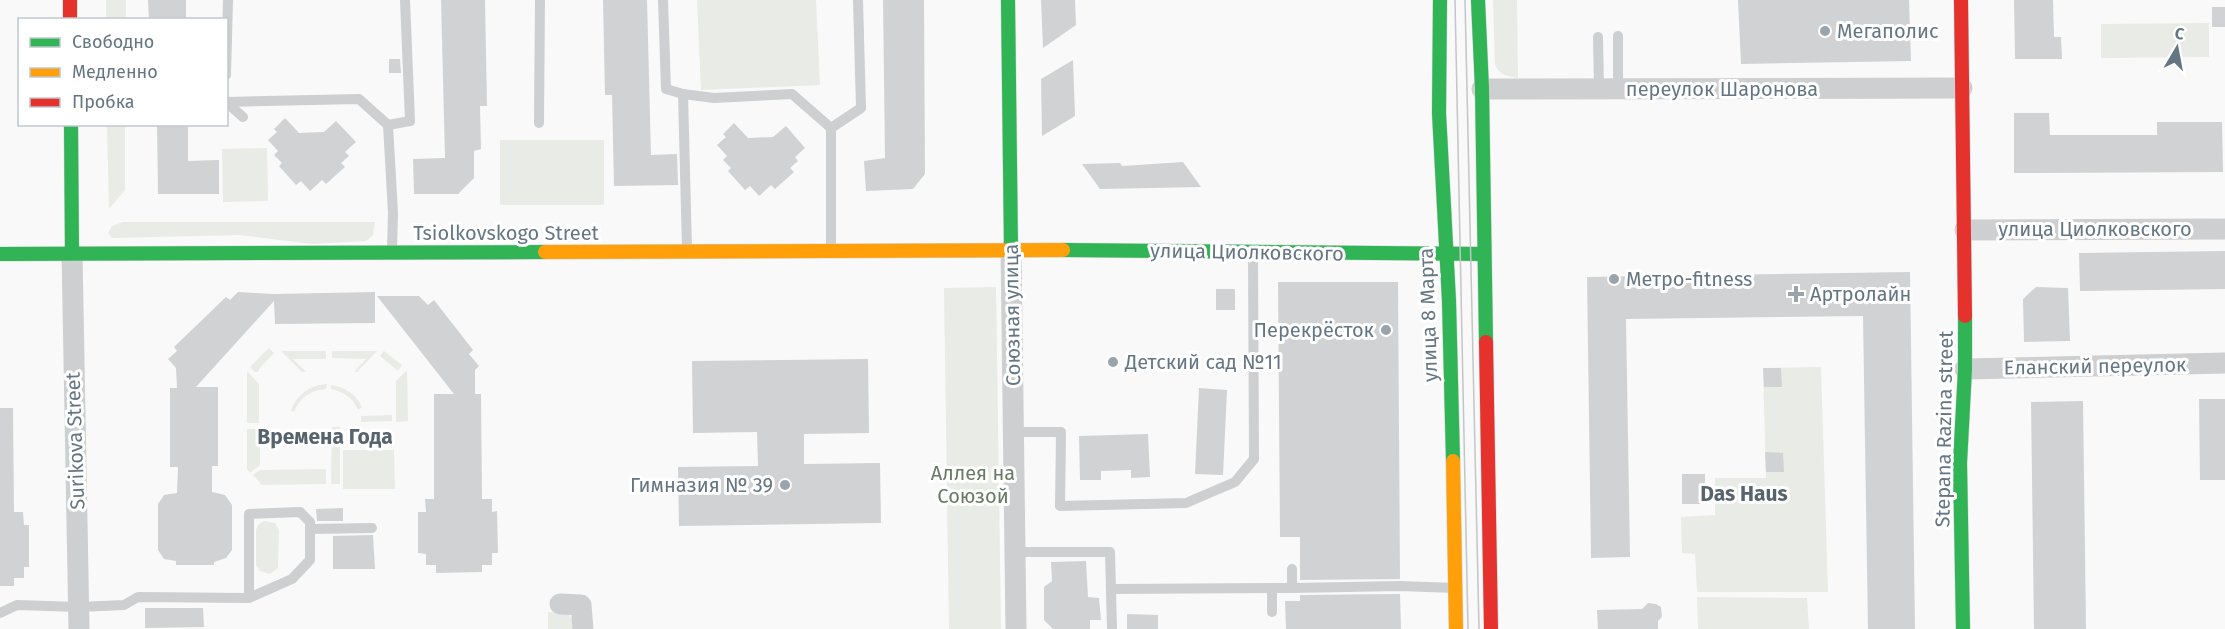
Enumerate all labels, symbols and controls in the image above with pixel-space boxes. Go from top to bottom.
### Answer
legend [18,18,228,126]
north arrow [2147,18,2207,78]
place label: Мегаполис [1837,19,1938,43]
marker: Мегаполис [1818,24,1832,38]
text: С [2173,24,2186,44]
text: Свободно [72,31,154,53]
text: Медленно [72,61,158,83]
street label: переулок Шаронова [1626,77,1818,101]
text: Пробка [72,91,135,113]
street label: улица Циолковского [1998,217,2192,241]
street label: Tsiolkovskogo Street [413,221,600,245]
street label: улица Циолковского [1150,238,1344,266]
street label: Союзная улица [999,244,1025,386]
street label: улица 8 Марта [1414,247,1442,383]
place label: Метро-fitness [1626,267,1752,291]
marker: Метро-fitness [1607,272,1621,286]
place label: Артролайн [1810,282,1911,306]
marker: Артролайн [1787,285,1805,303]
place label: Перекрёсток [1254,318,1375,342]
marker: Перекрёсток [1379,323,1393,337]
street label: Stepana Razina street [1930,330,1958,528]
place label: Детский сад №11 [1124,350,1282,374]
street label: Еланский переулок [2003,352,2187,380]
marker: Детский сад №11 [1106,355,1120,369]
street label: Surikova Street [61,371,89,510]
district label: Времена Года [257,424,393,450]
park label: Аллея на Союзой [931,461,1015,508]
place label: Гимназия № 39 [630,473,773,497]
marker: Гимназия № 39 [778,478,792,492]
district label: Das Haus [1700,481,1788,507]

